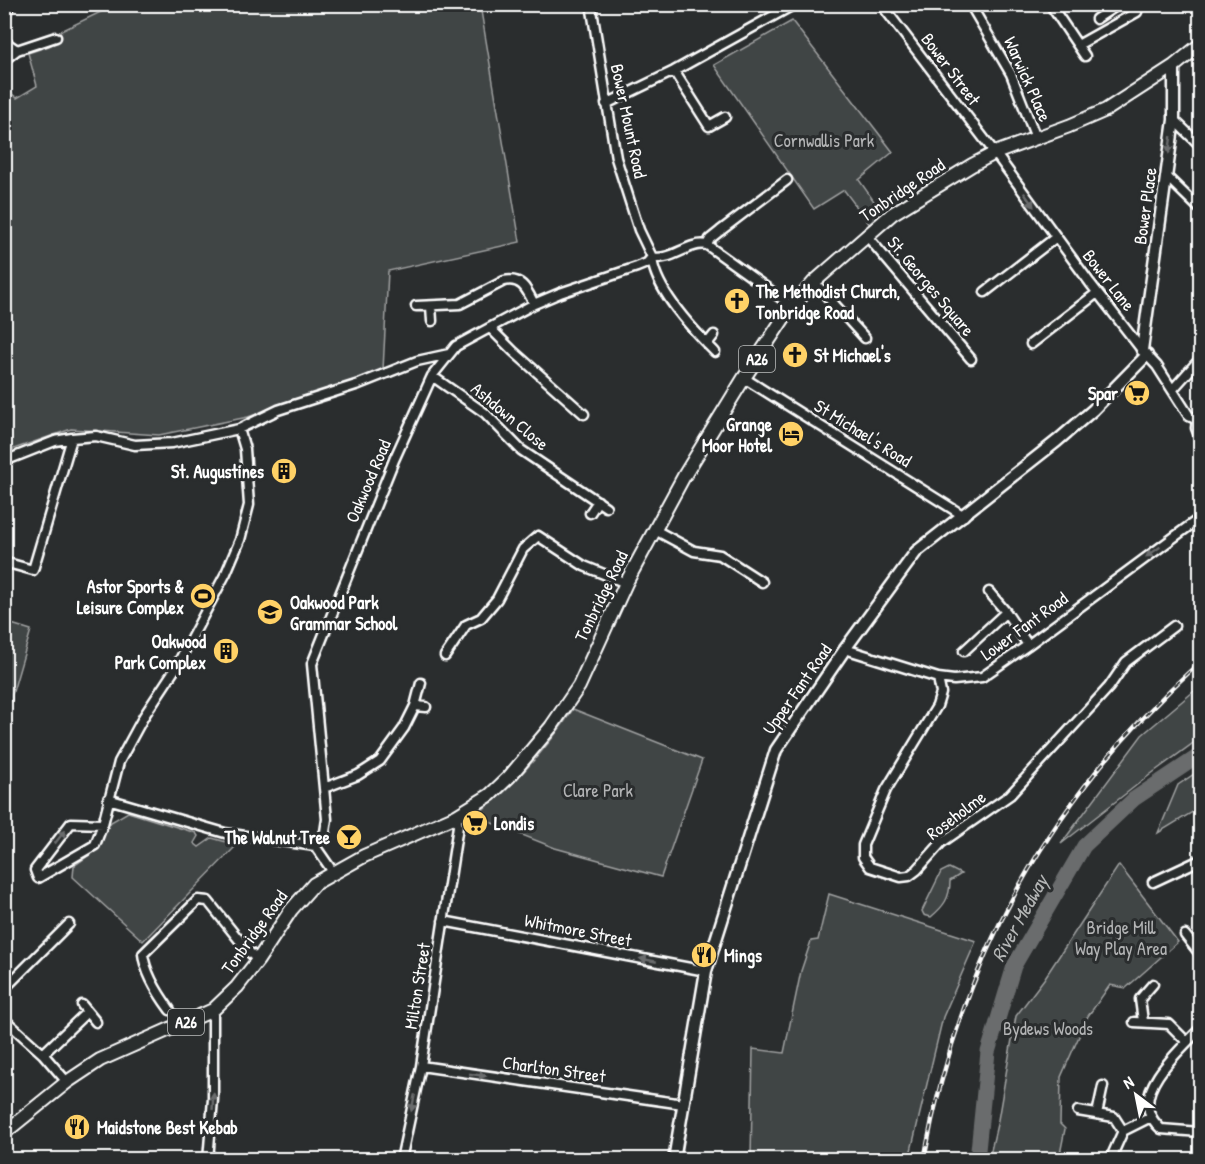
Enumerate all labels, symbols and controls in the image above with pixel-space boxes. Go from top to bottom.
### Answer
street label: Bower Street [915,28,987,111]
street label: Warwick Place [998,32,1058,126]
street label: Bower Mount Road [605,62,653,180]
park label: Cornwallis Park [774,128,875,153]
one-way arrow [1166,136,1175,155]
street label: Tonbridge Road [854,152,950,228]
street label: Bower Place [1127,166,1163,246]
one-way arrow [1023,192,1035,208]
street label: St. Georges Square [882,231,980,341]
street label: Bower Lane [1077,244,1141,316]
place label: The Methodist Church, Tonbridge Road [755,279,901,326]
church icon: The Methodist Church, Tonbridge Road [722,286,752,316]
church icon: St Michael's [780,340,810,370]
place label: St Michael's [814,343,891,368]
road number: A26 [739,346,775,372]
street label: Ashdown Close [466,376,554,456]
supermarket icon: Spar [1122,378,1152,408]
place label: Spar [1088,381,1118,407]
street label: St Michael's Road [810,393,916,473]
place label: Grange Moor Hotel [702,412,773,458]
hotel icon: Grange Moor Hotel [776,419,806,449]
street label: Oakwood Road [339,436,397,526]
building icon: St. Augustines [269,456,299,486]
place label: St. Augustines [171,459,264,485]
street label: Tonbridge Road [568,546,634,646]
one-way arrow [1145,546,1160,558]
place label: Astor Sports & Leisure Complex [77,574,184,621]
sports icon: Astor Sports & Leisure Complex [188,581,218,611]
street label: Lower Fant Road [975,586,1073,666]
place label: Oakwood Park Grammar School [290,590,399,636]
school or university icon: Oakwood Park Grammar School [255,597,285,627]
place label: Oakwood Park Complex [115,629,206,676]
building icon: Oakwood Park Complex [211,636,241,666]
street label: Upper Fant Road [757,639,837,739]
park label: Clare Park [563,778,634,803]
street label: Roseholme [921,784,991,846]
supermarket icon: Londis [460,808,490,838]
place label: Londis [494,811,534,836]
bar icon: The Walnut Tree [334,822,364,852]
place label: The Walnut Tree [223,825,331,850]
one-way arrow [54,830,66,845]
water label: River Medway [984,868,1056,967]
street label: Tonbridge Road [215,885,293,979]
street label: Whitmore Street [522,907,634,953]
park label: Bridge Mill Way Play Area [1075,915,1167,961]
street label: Milton Street [398,940,436,1031]
restaurant icon: Mings [689,940,719,970]
place label: Mings [724,943,762,969]
one-way arrow [639,955,658,964]
road number: A26 [168,1009,204,1035]
park label: Bydews Woods [1003,1016,1093,1041]
street label: Charlton Street [501,1049,608,1089]
north arrow [1106,1065,1166,1125]
one-way arrow [469,1070,488,1079]
text: N [1119,1070,1138,1094]
one-way arrow [208,1092,217,1111]
one-way arrow [408,1094,417,1113]
restaurant icon: Maidstone Best Kebab [62,1112,92,1142]
place label: Maidstone Best Kebab [97,1115,238,1140]

